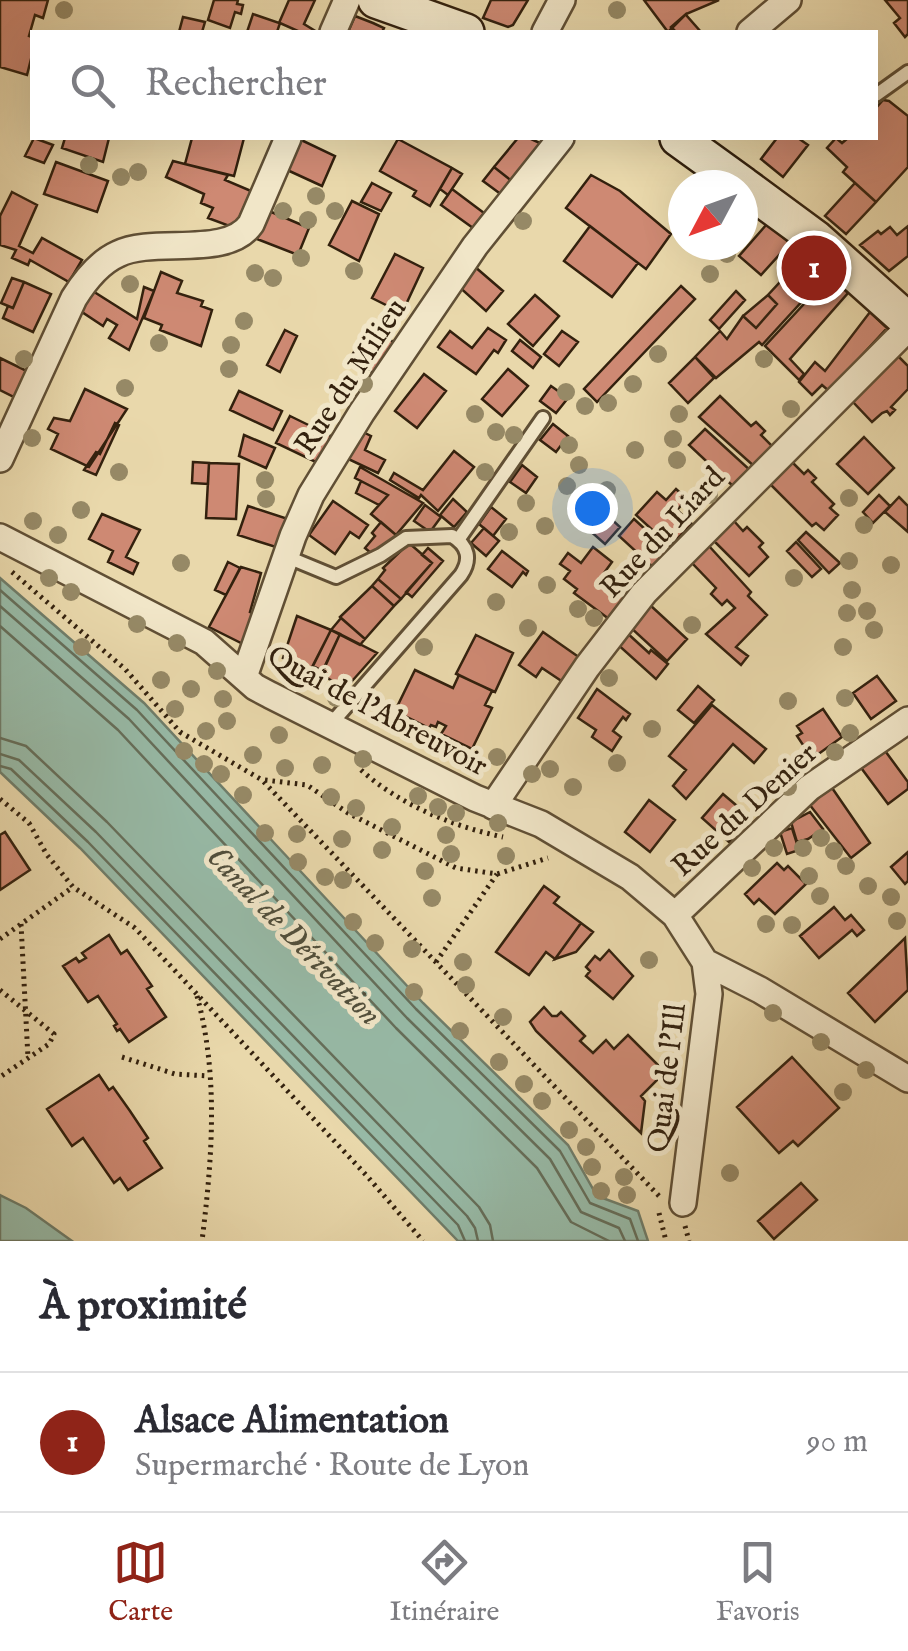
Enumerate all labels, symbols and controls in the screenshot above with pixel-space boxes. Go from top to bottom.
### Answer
search box [30,30,878,140]
icon: search [65,58,120,113]
text: Rechercher [145,61,327,109]
north arrow [668,170,758,260]
pin: 1 [782,230,846,306]
street label: Rue du Milieu [287,292,416,462]
street label: Rue du Liard [593,459,735,607]
your location [567,483,618,534]
street label: Quai de l'Abreuvoir [260,638,494,786]
street label: Rue du Denier [665,735,826,886]
water label: Canal de Dérivation [197,838,389,1035]
street label: Quai de l'Ill [640,1001,696,1155]
text: À proximité [40,1280,247,1333]
text: Alsace Alimentation [135,1398,449,1446]
text: 1 [67,1422,78,1463]
text: 90 m [807,1422,868,1463]
text: Supermarché · Route de Lyon [135,1446,529,1487]
tab: Carte [108,1535,173,1630]
tab: Itinéraire [390,1535,499,1630]
tab: Favoris [716,1535,800,1630]

